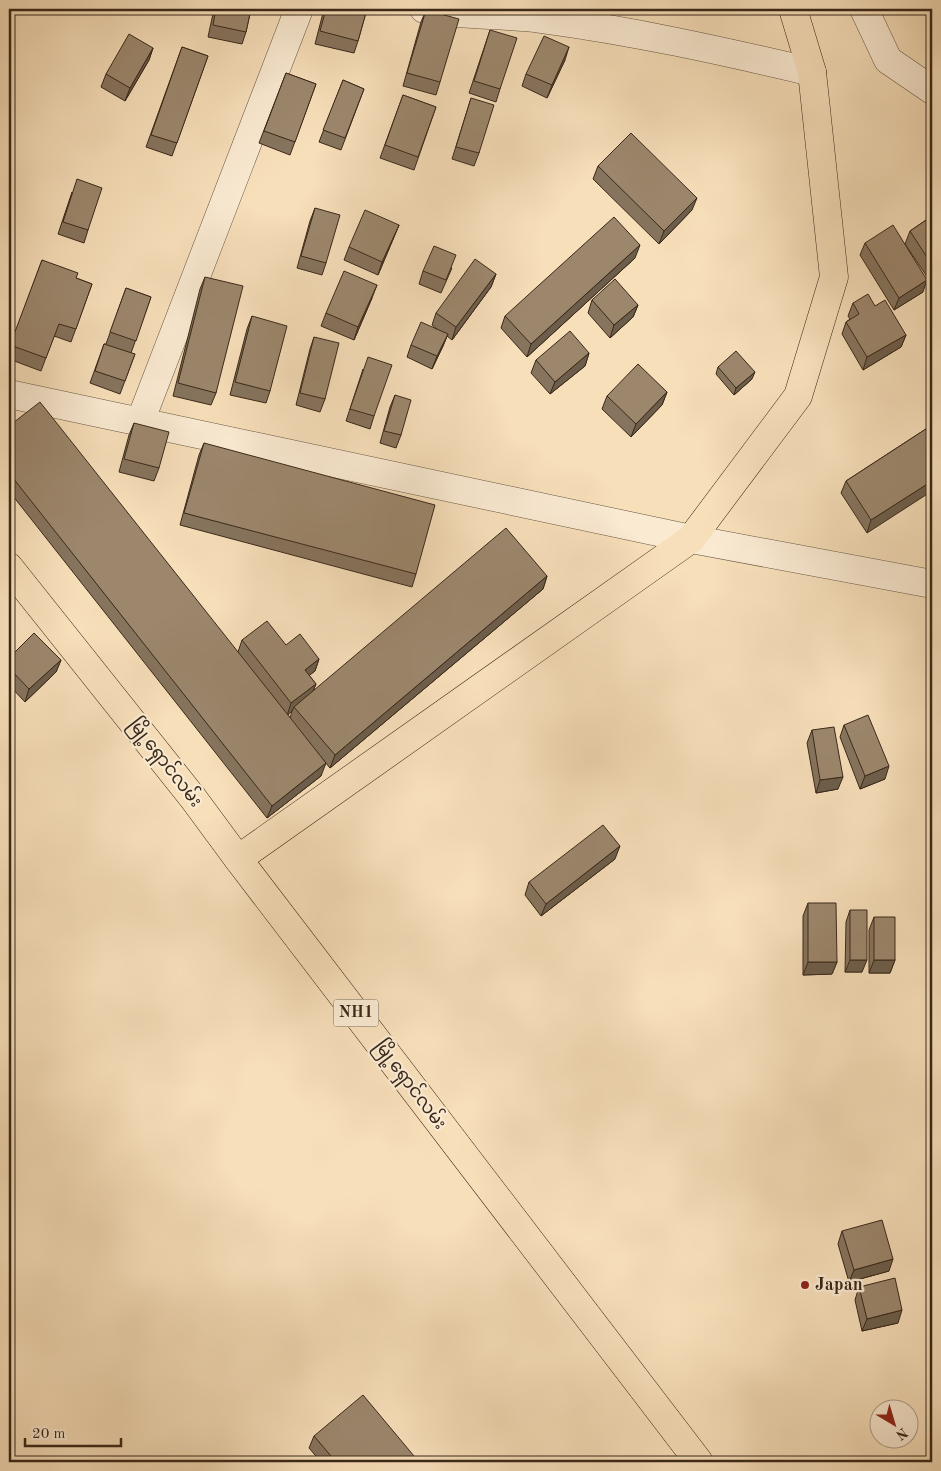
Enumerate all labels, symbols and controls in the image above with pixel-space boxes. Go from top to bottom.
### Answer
street label: မြို့ရှောင်လမ်း [121,712,210,814]
road number: NH1 [334,1000,378,1026]
street label: မြို့ရှောင်လမ်း [367,1033,454,1136]
place label: Japan [815,1276,863,1294]
marker: Japan [799,1279,811,1291]
north arrow [868,1398,918,1448]
scale bar [25,1416,121,1448]
text: N [893,1425,910,1442]
text: 20 m [32,1427,66,1442]

